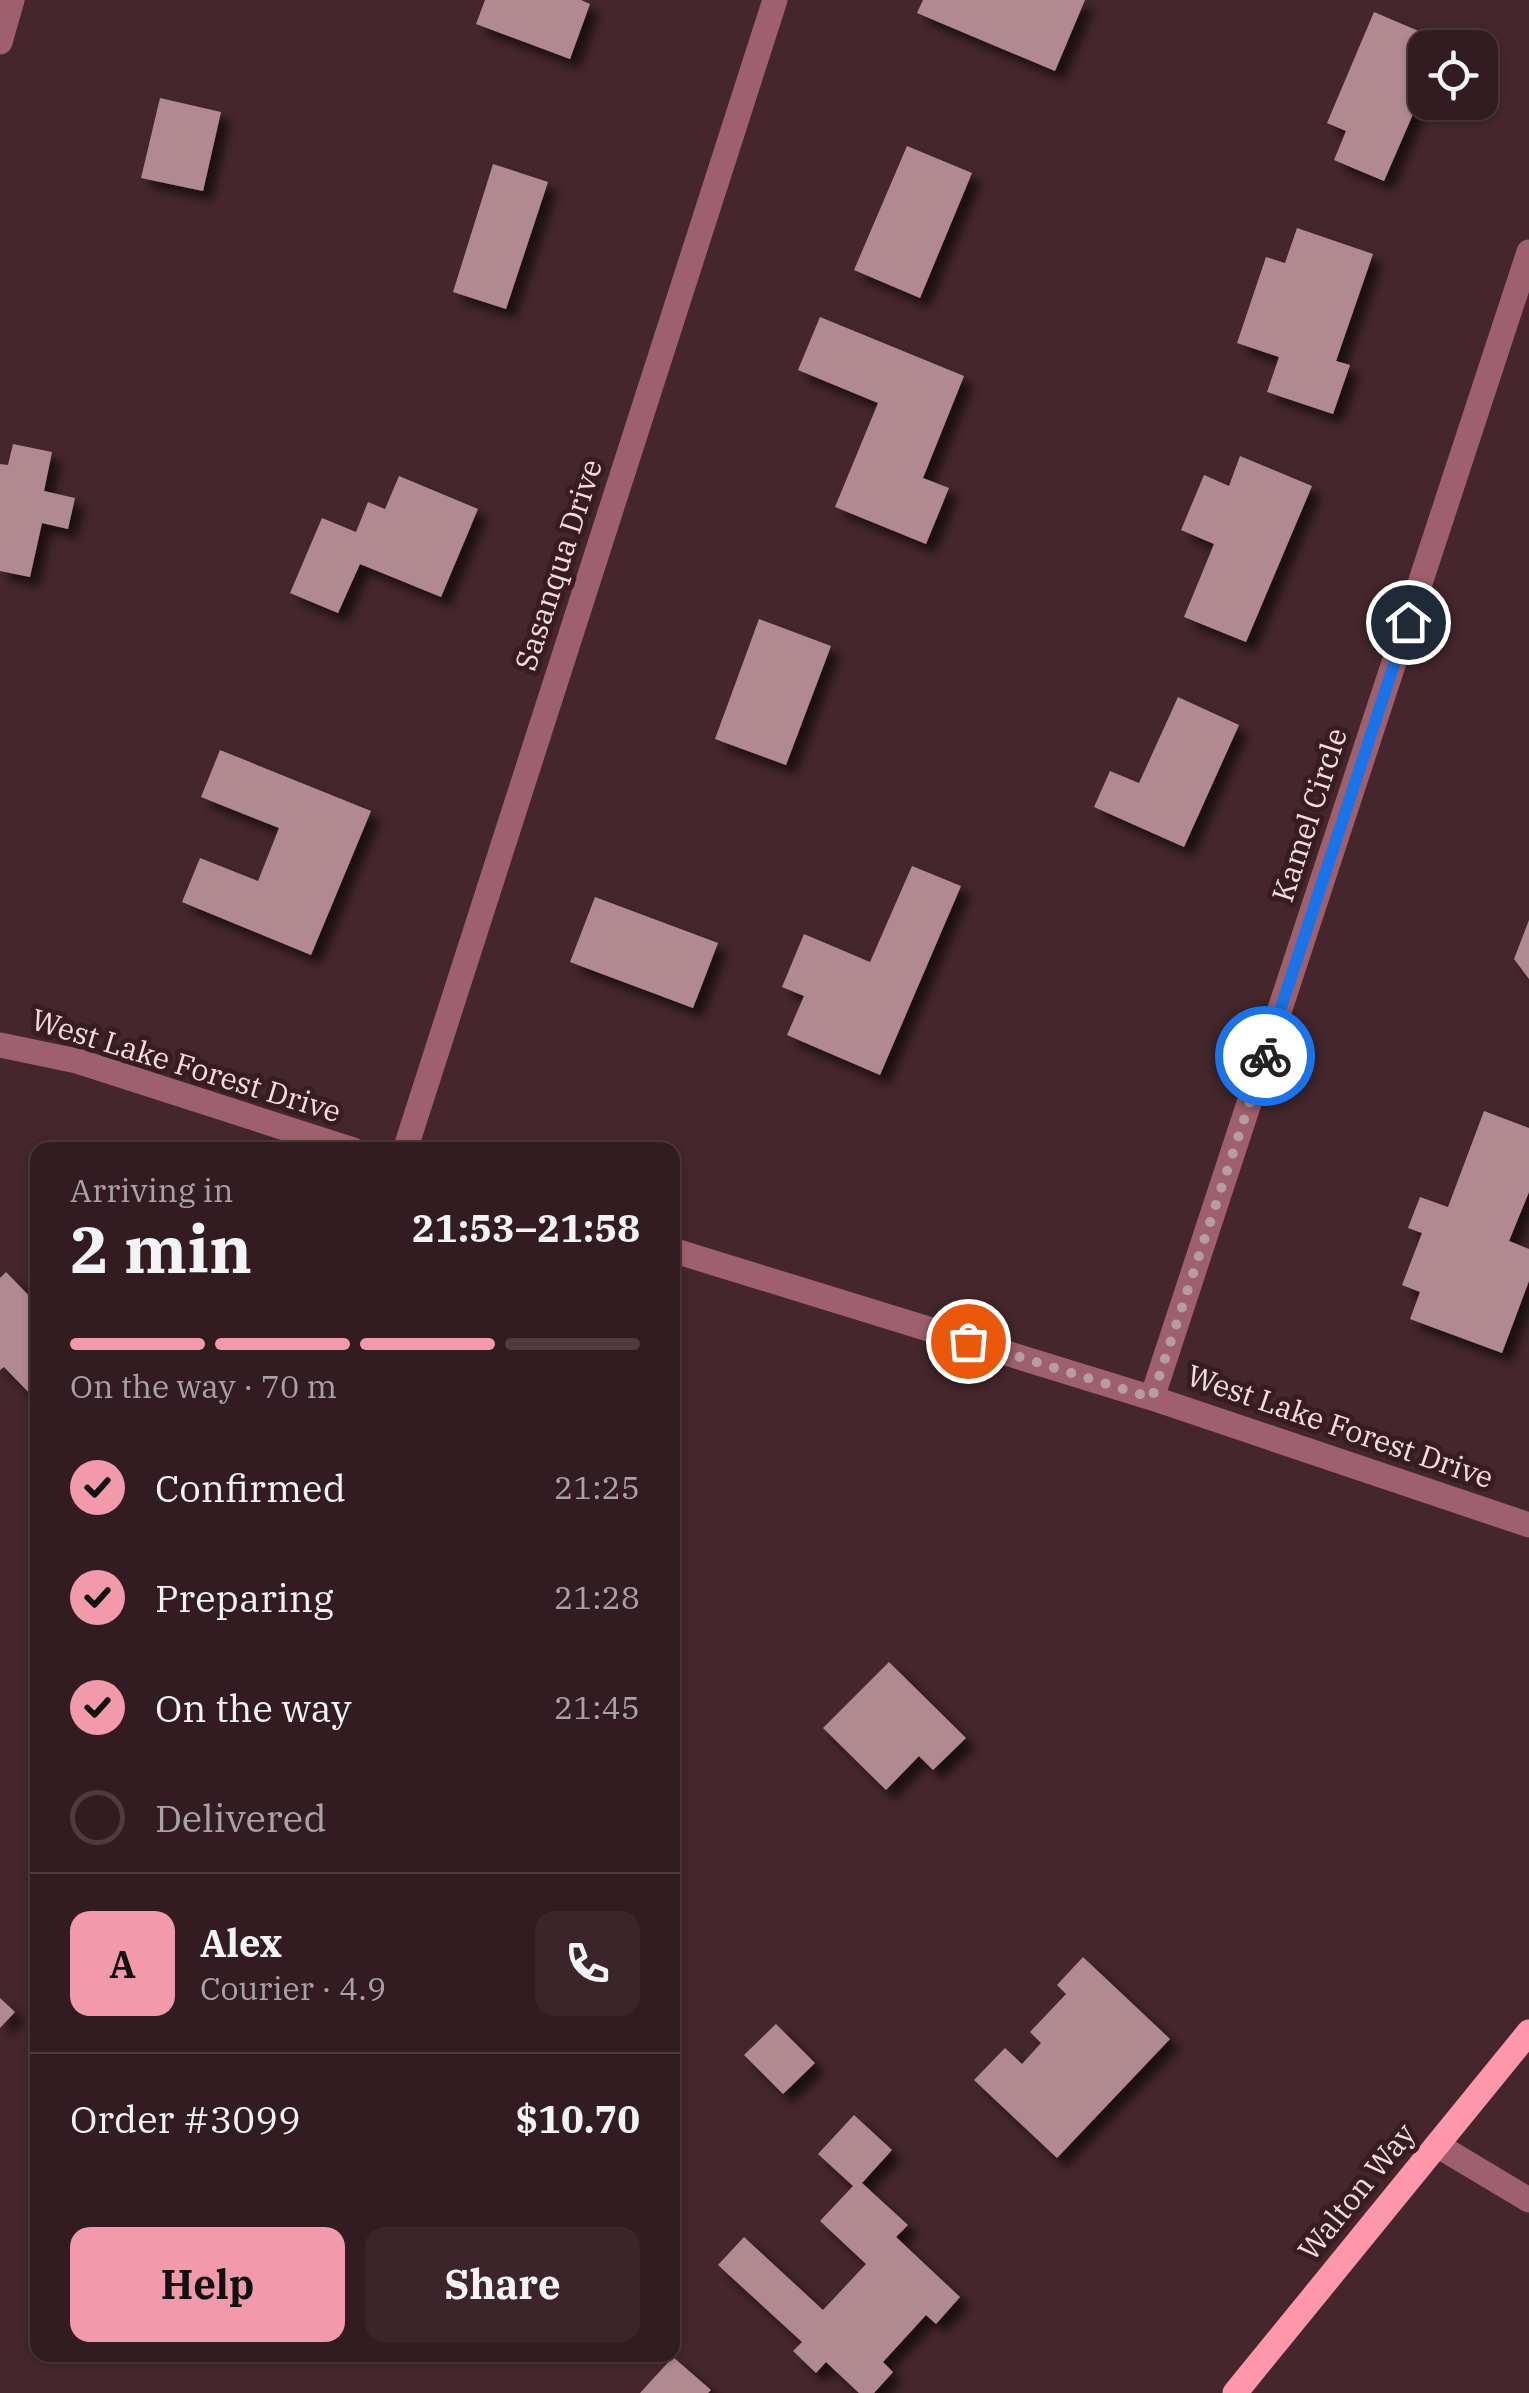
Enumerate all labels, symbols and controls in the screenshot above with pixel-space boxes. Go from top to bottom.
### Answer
map controls [1408,30,1498,120]
button: locate [1408,30,1498,120]
street label: Sasanqua Drive [505,454,610,675]
pin [1366,580,1451,665]
icon: home [1381,595,1436,650]
street label: Kamel Circle [1262,723,1355,906]
street label: West Lake Forest Drive [27,999,346,1130]
courier [1215,1006,1315,1106]
icon: bike [1238,1029,1293,1084]
text: Arriving in [70,1169,233,1211]
text: 21:53–21:58 [412,1203,640,1252]
text: 2 min [70,1206,252,1291]
pin [926,1299,1011,1384]
icon: bag [941,1314,996,1369]
street label: West Lake Forest Drive [1182,1355,1499,1496]
text: On the way · 70 m [70,1365,337,1407]
icon: check [70,1460,125,1515]
text: Confirmed [155,1463,346,1512]
text: 21:25 [554,1466,640,1508]
icon: check [70,1570,125,1625]
text: Preparing [155,1573,334,1622]
text: 21:28 [554,1576,640,1618]
icon: check [70,1680,125,1735]
text: On the way [155,1683,352,1732]
text: 21:45 [554,1686,640,1728]
text: Delivered [155,1793,327,1842]
button: phone [535,1911,640,2016]
text: Alex [200,1918,282,1967]
text: A [109,1939,136,1988]
text: Courier · 4.9 [200,1967,386,2009]
text: Order #3099 [70,2094,301,2143]
text: $10.70 [515,2094,640,2143]
street label: Walton Way [1289,2114,1423,2268]
button: Help [70,2227,345,2342]
button: Share [365,2227,640,2342]

